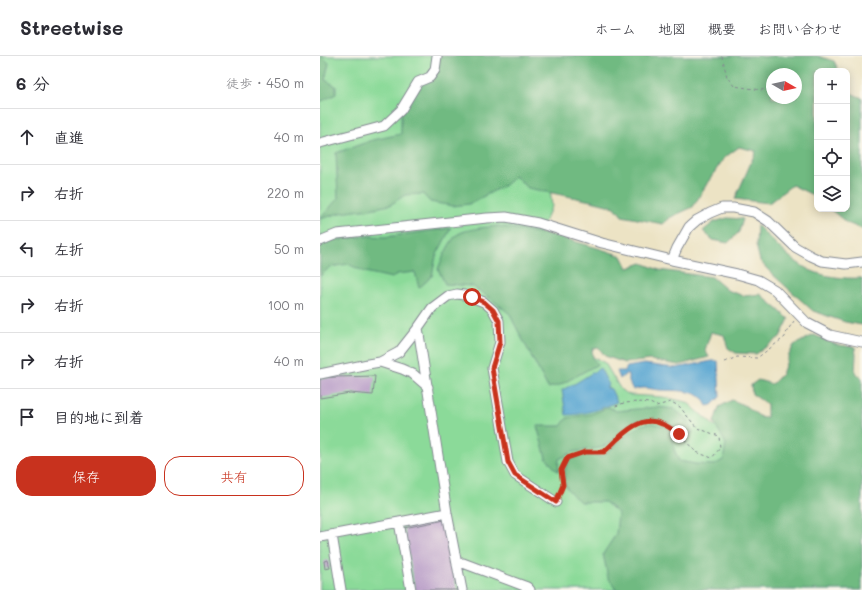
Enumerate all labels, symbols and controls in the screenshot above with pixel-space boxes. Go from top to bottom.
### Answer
text: Streetwise [20,15,123,40]
text: ホーム [595,19,636,38]
text: 地図 [658,19,686,38]
text: 概要 [708,19,736,38]
text: お問い合わせ [758,19,842,38]
north arrow [766,68,802,104]
map controls [814,68,850,212]
button: + [814,68,850,104]
text: 6 分 [16,72,49,94]
text: 徒歩 · 450 m [226,74,304,91]
button: − [814,104,850,140]
icon: ahead [16,126,38,148]
text: 直進 [54,127,84,147]
text: 40 m [274,128,304,145]
button: locate [814,140,850,176]
button: layers [814,176,850,212]
icon: right [16,182,38,204]
text: 右折 [54,183,84,203]
text: 220 m [267,184,304,201]
icon: left [16,238,38,260]
text: 左折 [54,239,84,259]
text: 50 m [274,240,304,257]
route start [463,288,481,306]
icon: right [16,294,38,316]
text: 右折 [54,295,84,315]
text: 100 m [268,296,304,313]
icon: right [16,350,38,372]
text: 右折 [54,351,84,371]
text: 40 m [274,352,304,369]
icon: arrive [16,406,38,428]
text: 目的地に到着 [54,407,144,427]
route end [670,425,688,443]
button: 保存 [16,456,156,496]
button: 共有 [164,456,304,496]

